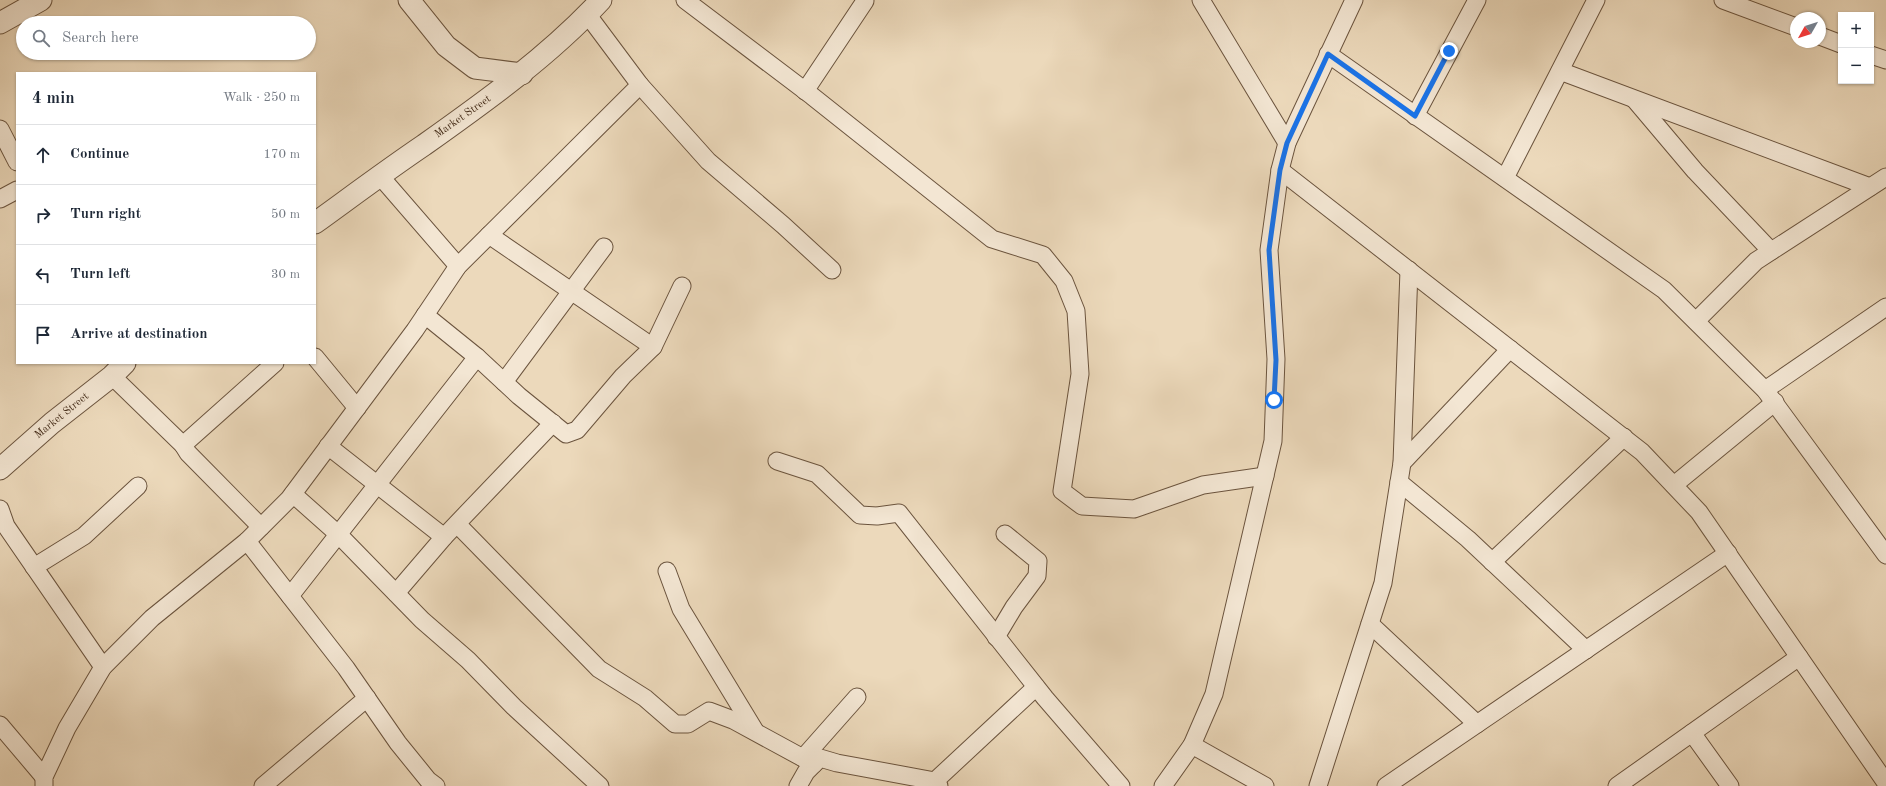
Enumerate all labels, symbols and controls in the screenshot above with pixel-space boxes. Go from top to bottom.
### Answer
north arrow [1790,12,1826,48]
map controls [1838,12,1874,84]
button: + [1838,12,1874,48]
search box [16,16,316,60]
icon: search [30,27,52,49]
text: Search here [62,31,139,46]
route end [1440,42,1458,60]
button: − [1838,48,1874,84]
text: 4 min [32,90,75,107]
text: Walk · 250 m [223,91,300,104]
street label: Market Street [433,93,493,140]
icon: ahead [32,144,54,166]
text: Continue [70,147,129,162]
text: 170 m [263,148,300,161]
icon: right [32,204,54,226]
text: Turn right [70,207,141,222]
text: 50 m [271,208,300,221]
icon: left [32,264,54,286]
text: Turn left [70,267,130,282]
text: 30 m [271,268,300,281]
icon: arrive [32,324,54,346]
text: Arrive at destination [70,327,208,342]
street label: Market Street [33,391,91,441]
route start [1265,391,1283,409]

